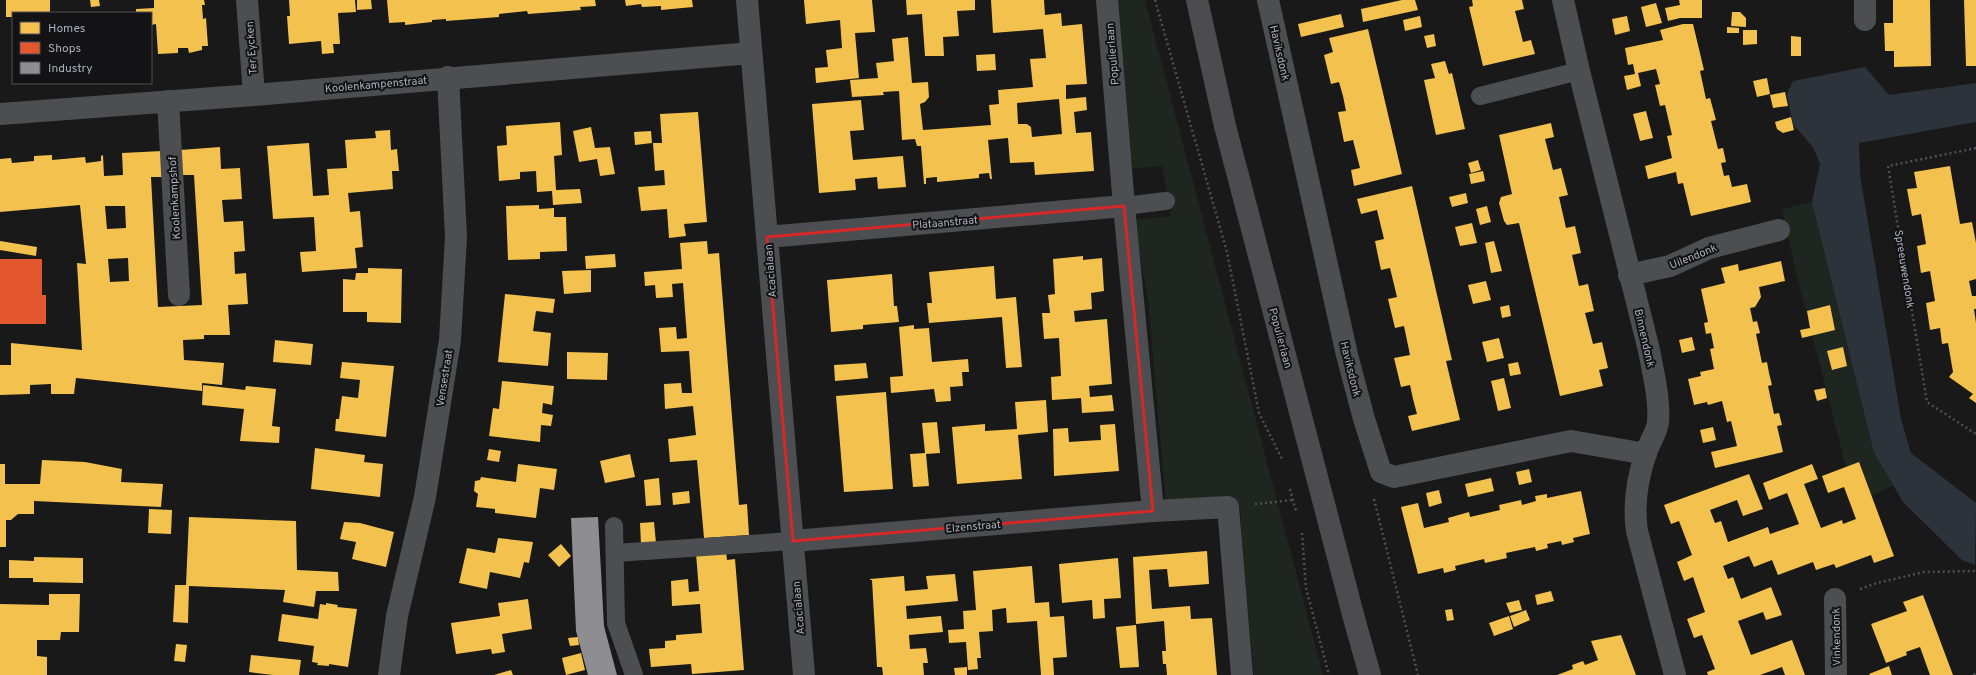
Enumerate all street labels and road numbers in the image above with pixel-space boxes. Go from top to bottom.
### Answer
street label: Ter Eycken [243,21,261,75]
street label: Populierlaan [1103,22,1123,86]
street label: Haviksdonk [1266,24,1292,82]
street label: Koolenkampenstraat [324,74,428,96]
street label: Koolenkampshof [166,156,184,240]
street label: Plataanstraat [912,213,979,233]
street label: Spreeuwendonk [1891,229,1917,310]
street label: Uilendonk [1668,241,1719,273]
street label: Acacialaan [762,244,780,298]
street label: Populierlaan [1265,306,1295,370]
street label: Binnendonk [1631,308,1658,369]
street label: Haviksdonk [1336,340,1364,399]
street label: Vensestraat [434,349,456,408]
street label: Elzenstraat [945,518,1001,536]
street label: Acacialaan [790,581,808,635]
street label: Vinkendonk [1829,608,1845,666]

